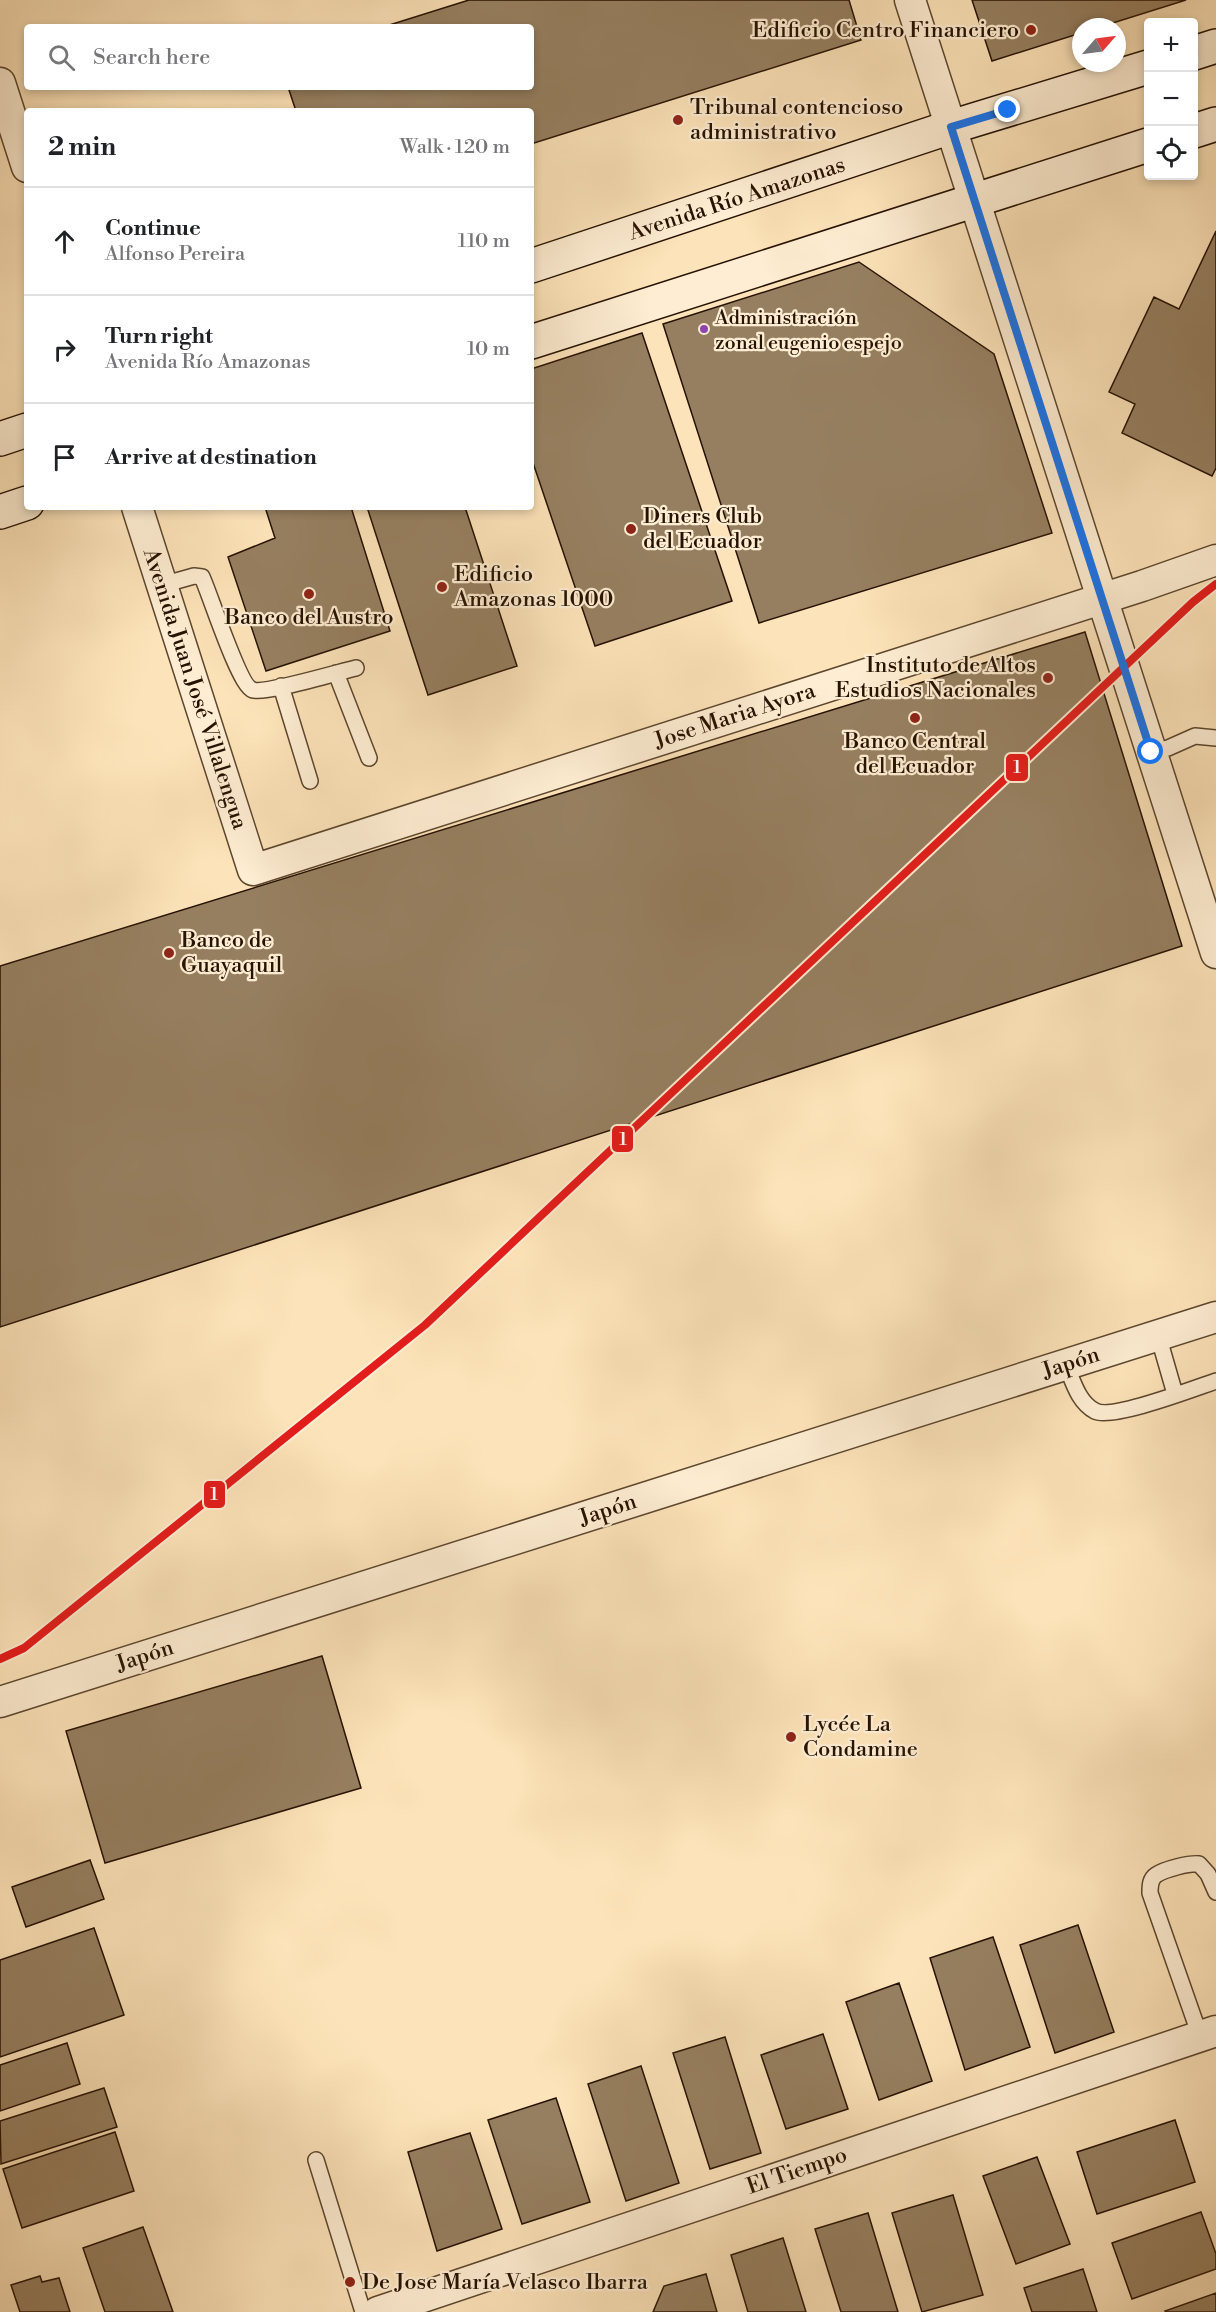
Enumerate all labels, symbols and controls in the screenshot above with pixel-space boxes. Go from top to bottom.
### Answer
place label: Edificio Centro Financiero [752,17,1019,44]
north arrow [1072,18,1126,72]
map controls [1144,18,1198,180]
button: + [1144,18,1198,72]
marker: Edificio Centro Financiero [1024,23,1038,37]
search box [24,24,534,90]
icon: search [45,41,78,74]
text: Search here [93,44,210,71]
button: − [1144,72,1198,126]
place label: Tribunal contencioso administrativo [690,94,903,146]
route end [994,96,1020,122]
marker: Tribunal contencioso administrativo [671,113,685,127]
button: locate [1144,126,1198,180]
text: 2 min [48,131,116,163]
text: Walk · 120 m [400,135,510,160]
street label: Avenida Río Amazonas [624,151,849,247]
text: Continue [105,215,201,242]
icon: ahead [48,225,81,258]
text: 110 m [458,229,510,254]
text: Alfonso Pereira [105,242,245,267]
place label: Administración zonal eugenio espejo [714,306,902,356]
text: Turn right [105,323,213,350]
marker: Administración zonal eugenio espejo [698,323,710,335]
icon: right [48,333,81,366]
text: 10 m [467,337,510,362]
text: Avenida Río Amazonas [105,350,310,375]
icon: arrive [48,441,81,474]
text: Arrive at destination [105,444,317,471]
place label: Diners Club del Ecuador [643,503,762,555]
marker: Diners Club del Ecuador [624,522,638,536]
street label: Avenida Juan José Villalengua [136,544,253,834]
place label: Edificio Amazonas 1000 [453,561,613,613]
marker: Edificio Amazonas 1000 [435,580,449,594]
marker: Banco del Austro [302,587,316,601]
place label: Banco del Austro [223,604,394,631]
place label: Instituto de Altos Estudios Nacionales [835,652,1036,704]
marker: Instituto de Altos Estudios Nacionales [1041,671,1055,685]
street label: Jose Maria Ayora [650,677,820,755]
marker: Banco Central del Ecuador [908,711,922,725]
place label: Banco Central del Ecuador [843,728,986,780]
route start [1137,738,1163,764]
line badge: 1 [1005,753,1029,782]
text: 1 [1013,758,1021,778]
place label: Banco de Guayaquil [180,927,283,979]
marker: Banco de Guayaquil [162,946,176,960]
line badge: 1 [611,1125,634,1153]
text: 1 [619,1130,627,1150]
street label: Japón [1038,1341,1103,1385]
line badge: 1 [203,1480,226,1509]
text: 1 [210,1485,218,1505]
street label: Japón [575,1488,640,1532]
street label: Japón [112,1634,177,1678]
place label: Lycée La Condamine [803,1711,918,1763]
marker: Lycée La Condamine [784,1730,798,1744]
street label: El Tiempo [743,2141,851,2201]
place label: De Jose María Velasco Ibarra [362,2269,649,2296]
marker: De Jose María Velasco Ibarra [343,2275,357,2289]

